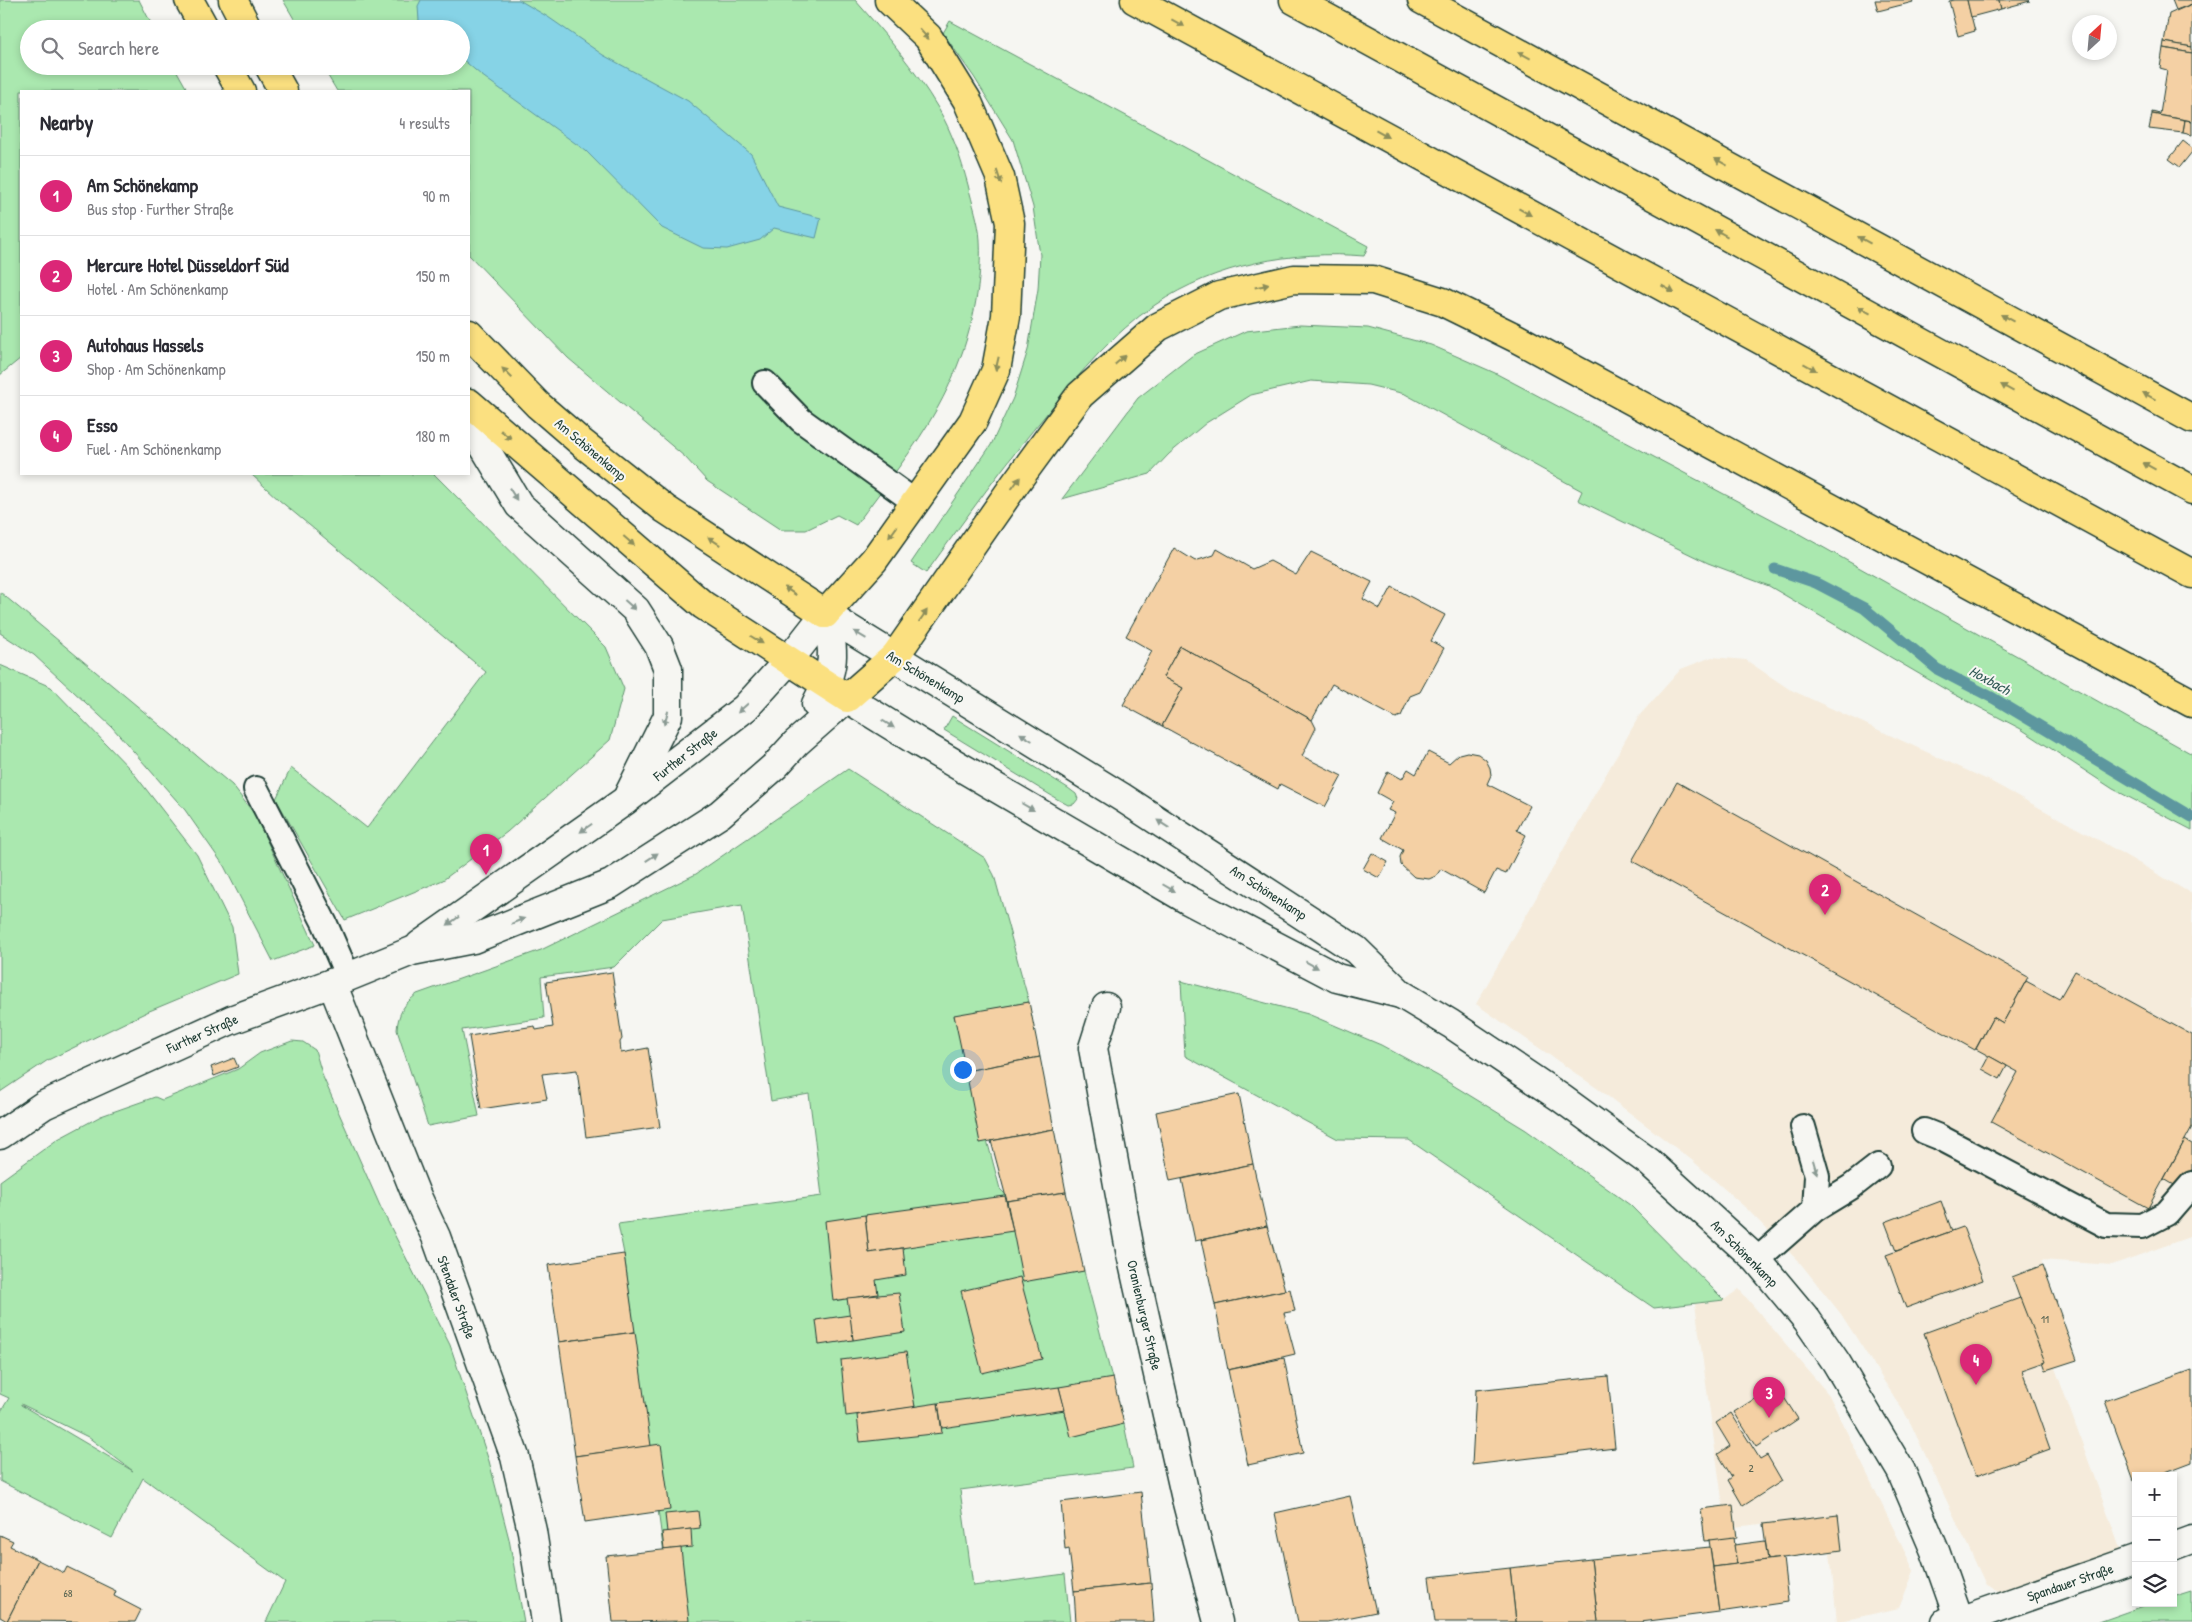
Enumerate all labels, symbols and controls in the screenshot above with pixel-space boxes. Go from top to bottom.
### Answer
north arrow [2072,15,2117,60]
one-way arrow [1171,19,1185,27]
search box [20,20,470,75]
one-way arrow [918,28,930,40]
icon: search [38,34,66,62]
text: Search here [78,35,159,61]
one-way arrow [1517,51,1531,59]
text: Nearby [40,108,93,137]
text: 4 results [399,112,450,134]
one-way arrow [1375,130,1389,138]
one-way arrow [1714,158,1728,167]
one-way arrow [995,170,1003,185]
text: Am Schönekamp [87,172,198,198]
text: 1 [53,185,59,207]
text: 90 m [422,185,450,207]
text: Bus stop · Further Straße [87,198,234,220]
one-way arrow [1518,208,1532,216]
one-way arrow [1714,229,1729,237]
one-way arrow [1856,236,1871,244]
text: Mercure Hotel Düsseldorf Süd [87,252,289,278]
text: 2 [52,265,60,287]
text: 150 m [416,265,450,287]
text: Hotel · Am Schönenkamp [87,278,228,300]
one-way arrow [1254,282,1269,290]
one-way arrow [1661,285,1674,294]
one-way arrow [1857,306,1871,315]
one-way arrow [1999,314,2014,322]
text: Autohaus Hassels [87,332,204,358]
text: 3 [52,345,60,367]
text: 150 m [416,345,450,367]
one-way arrow [1114,354,1126,366]
one-way arrow [993,356,1001,372]
text: Shop · Am Schönenkamp [87,358,225,380]
one-way arrow [1803,363,1818,371]
one-way arrow [501,367,513,379]
one-way arrow [2000,384,2013,393]
one-way arrow [2143,391,2156,400]
text: Esso [87,412,118,438]
street label: Am Schönenkamp [551,413,631,485]
text: 4 [53,425,59,447]
text: 180 m [416,425,450,447]
one-way arrow [499,429,512,440]
text: Fuel · Am Schönenkamp [87,438,221,460]
one-way arrow [2143,462,2156,471]
one-way arrow [1011,476,1021,490]
one-way arrow [508,487,517,500]
one-way arrow [888,525,899,538]
one-way arrow [622,535,634,547]
one-way arrow [707,536,721,546]
one-way arrow [783,586,797,596]
one-way arrow [624,599,636,611]
one-way arrow [918,610,928,623]
one-way arrow [853,631,866,640]
one-way arrow [751,635,764,644]
street label: Am Schönenkamp [883,645,969,708]
water label: Hoxbach [1966,660,2016,701]
one-way arrow [738,702,750,714]
one-way arrow [661,710,669,725]
one-way arrow [882,719,895,728]
street label: Further Straße [648,723,722,786]
one-way arrow [1019,732,1033,742]
one-way arrow [1021,802,1035,811]
one-way arrow [1157,819,1170,829]
one-way arrow [579,823,593,833]
pin: 1 [470,834,502,875]
one-way arrow [646,853,659,862]
street label: Am Schönenkamp [1226,860,1311,925]
pin: 2 [1809,874,1841,915]
one-way arrow [1162,884,1175,893]
one-way arrow [446,916,460,926]
one-way arrow [511,917,526,925]
one-way arrow [1305,961,1319,969]
street label: Further Straße [162,1009,241,1058]
your location [950,1057,976,1083]
one-way arrow [1811,1160,1819,1175]
street label: Am Schönenkamp [1706,1215,1783,1292]
street label: Stendaler Straße [432,1253,481,1342]
street label: Oranienburger Straße [1122,1258,1167,1372]
house number: 11 [2041,1312,2049,1326]
pin: 4 [1960,1344,1992,1385]
pin: 3 [1753,1377,1785,1418]
house number: 2 [1748,1461,1754,1475]
map controls [2132,1472,2177,1607]
button: + [2132,1472,2177,1517]
button: − [2132,1517,2177,1562]
street label: Spandauer Straße [2024,1558,2116,1607]
button: layers [2132,1562,2177,1607]
house number: 68 [63,1586,73,1600]

